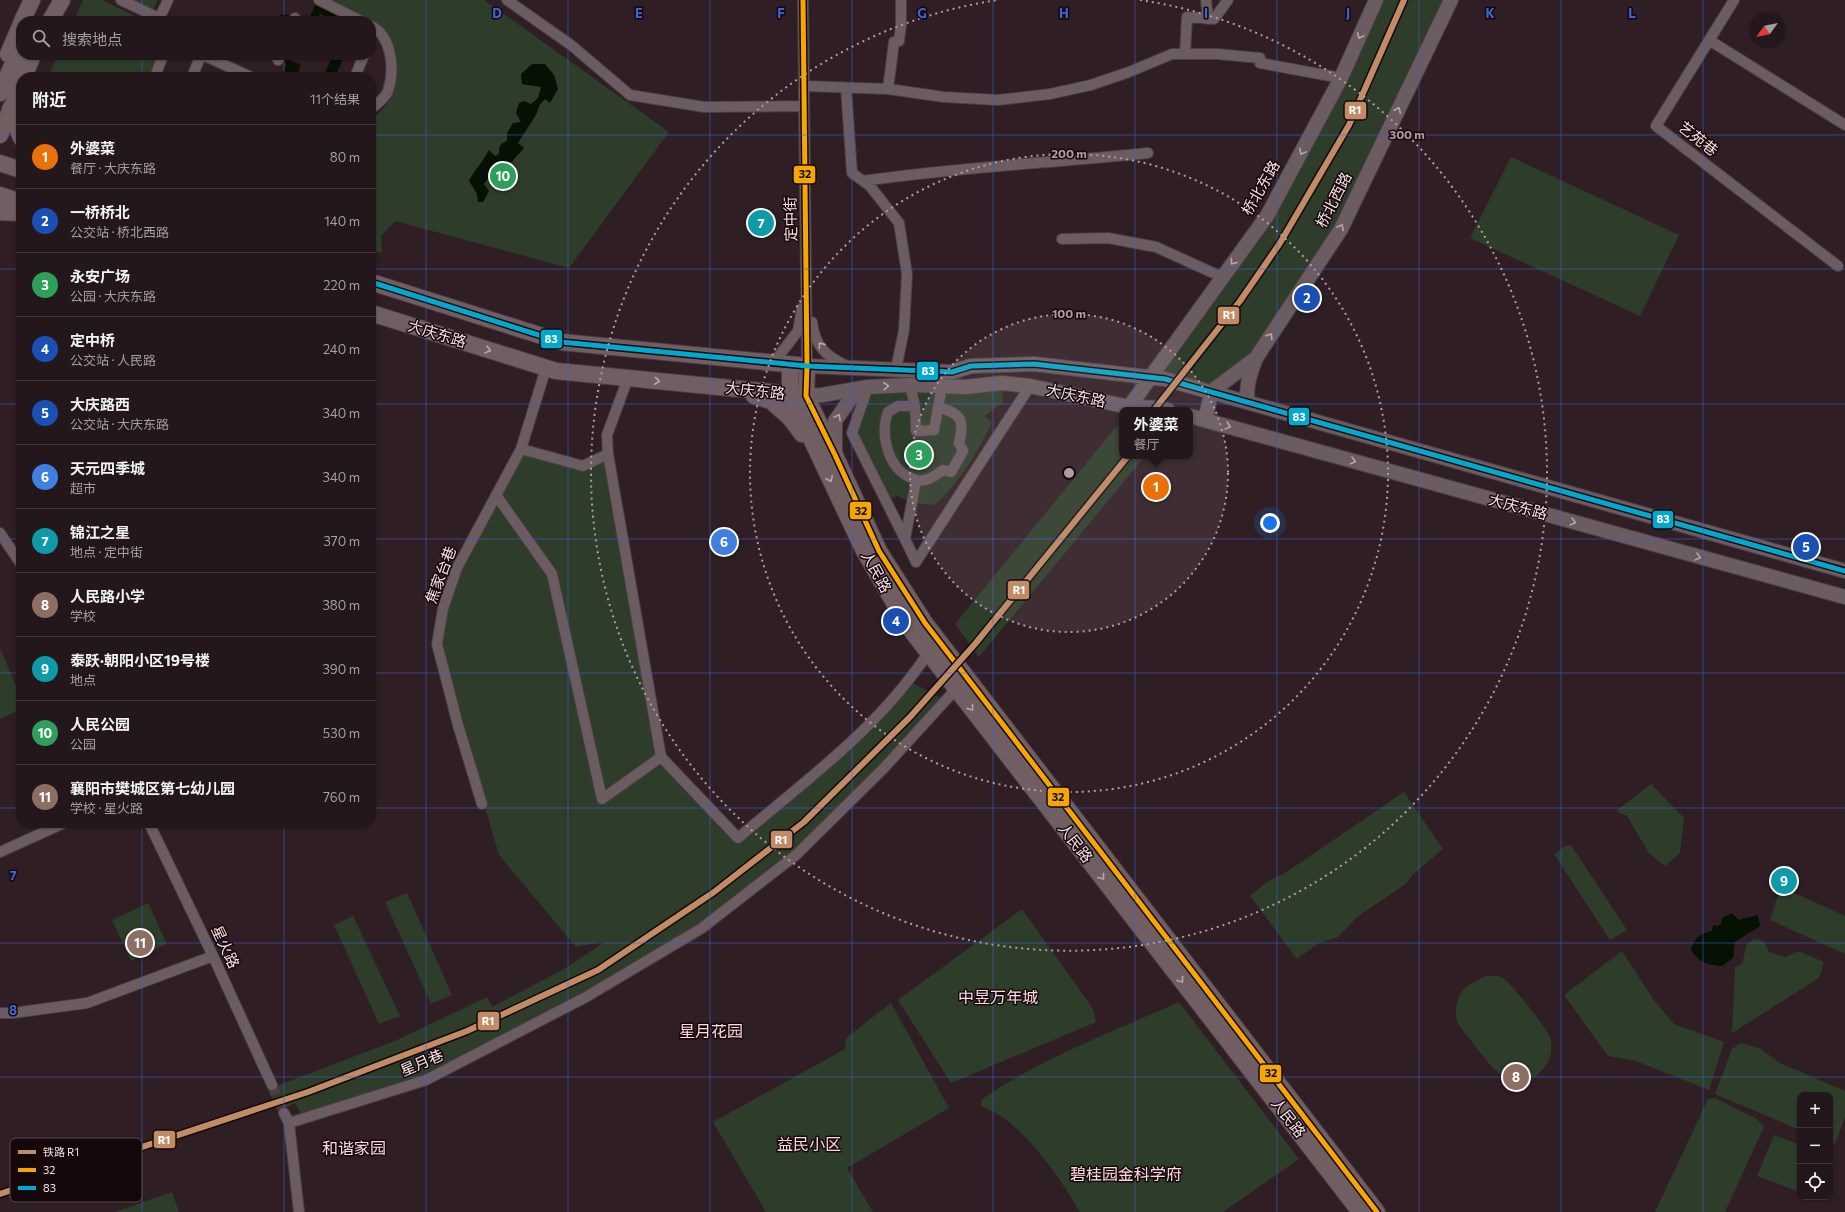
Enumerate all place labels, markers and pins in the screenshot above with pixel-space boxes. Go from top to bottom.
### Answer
pin: 10 [490,161,516,191]
pin: 7 [748,208,774,238]
pin: 2 [1294,283,1320,313]
pin: 3 [906,440,932,470]
centre of rings [1062,466,1076,480]
pin: 1 [1143,472,1169,502]
pin: 6 [711,527,737,557]
pin: 5 [1793,532,1819,562]
pin: 4 [883,606,909,636]
pin: 9 [1771,866,1797,896]
pin: 11 [127,928,153,958]
pin: 8 [1503,1062,1529,1092]

